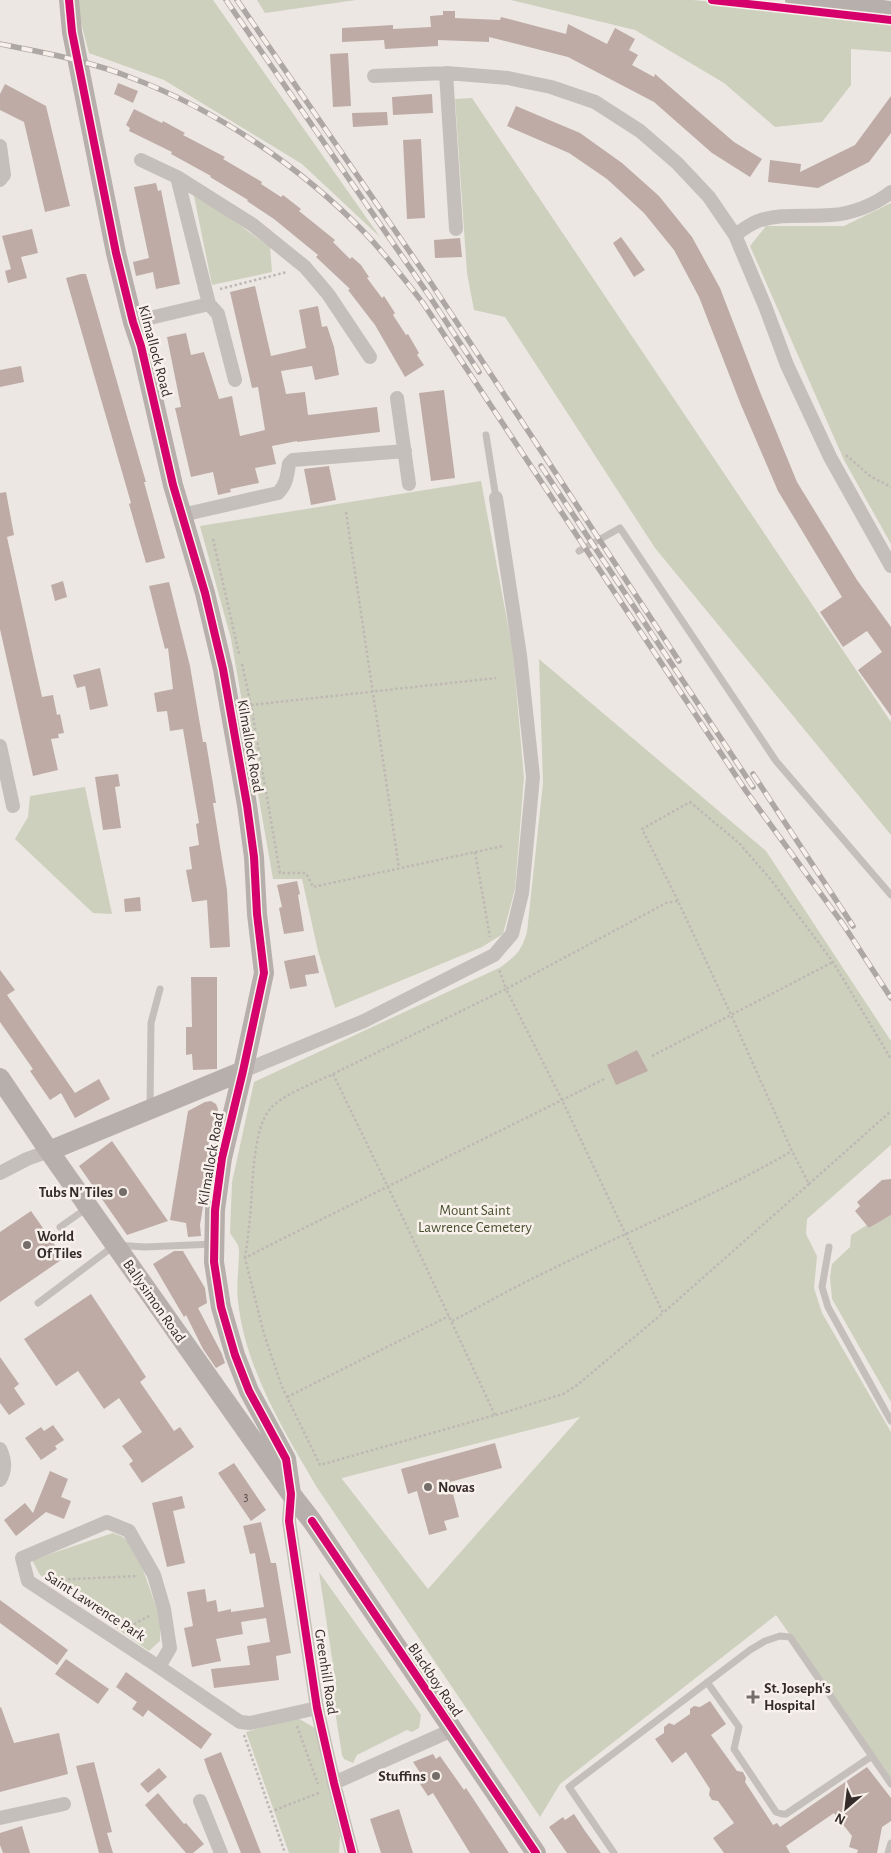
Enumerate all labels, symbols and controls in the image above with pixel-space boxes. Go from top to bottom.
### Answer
street label: Kilmallock Road [136,304,174,399]
street label: Kilmallock Road [234,698,266,794]
street label: Kilmallock Road [195,1111,227,1207]
place label: Tubs N' Tiles [39,1185,113,1200]
marker: Tubs N' Tiles [117,1186,129,1198]
park label: Mount Saint Lawrence Cemetery [418,1203,533,1235]
place label: World Of Tiles [37,1229,82,1261]
marker: World Of Tiles [21,1239,33,1251]
street label: Ballysimon Road [120,1257,188,1345]
place label: Novas [438,1480,475,1495]
marker: Novas [422,1481,434,1493]
house number: 3 [244,1491,249,1503]
street label: Saint Lawrence Park [42,1568,148,1644]
street label: Greenhill Road [312,1628,340,1716]
street label: Blackboy Road [405,1641,465,1720]
place label: St. Joseph's Hospital [764,1681,831,1713]
marker: St. Joseph's Hospital [746,1690,760,1704]
place label: Stuffins [378,1769,426,1784]
marker: Stuffins [430,1770,442,1782]
north arrow [821,1783,871,1833]
text: N [833,1810,848,1827]

